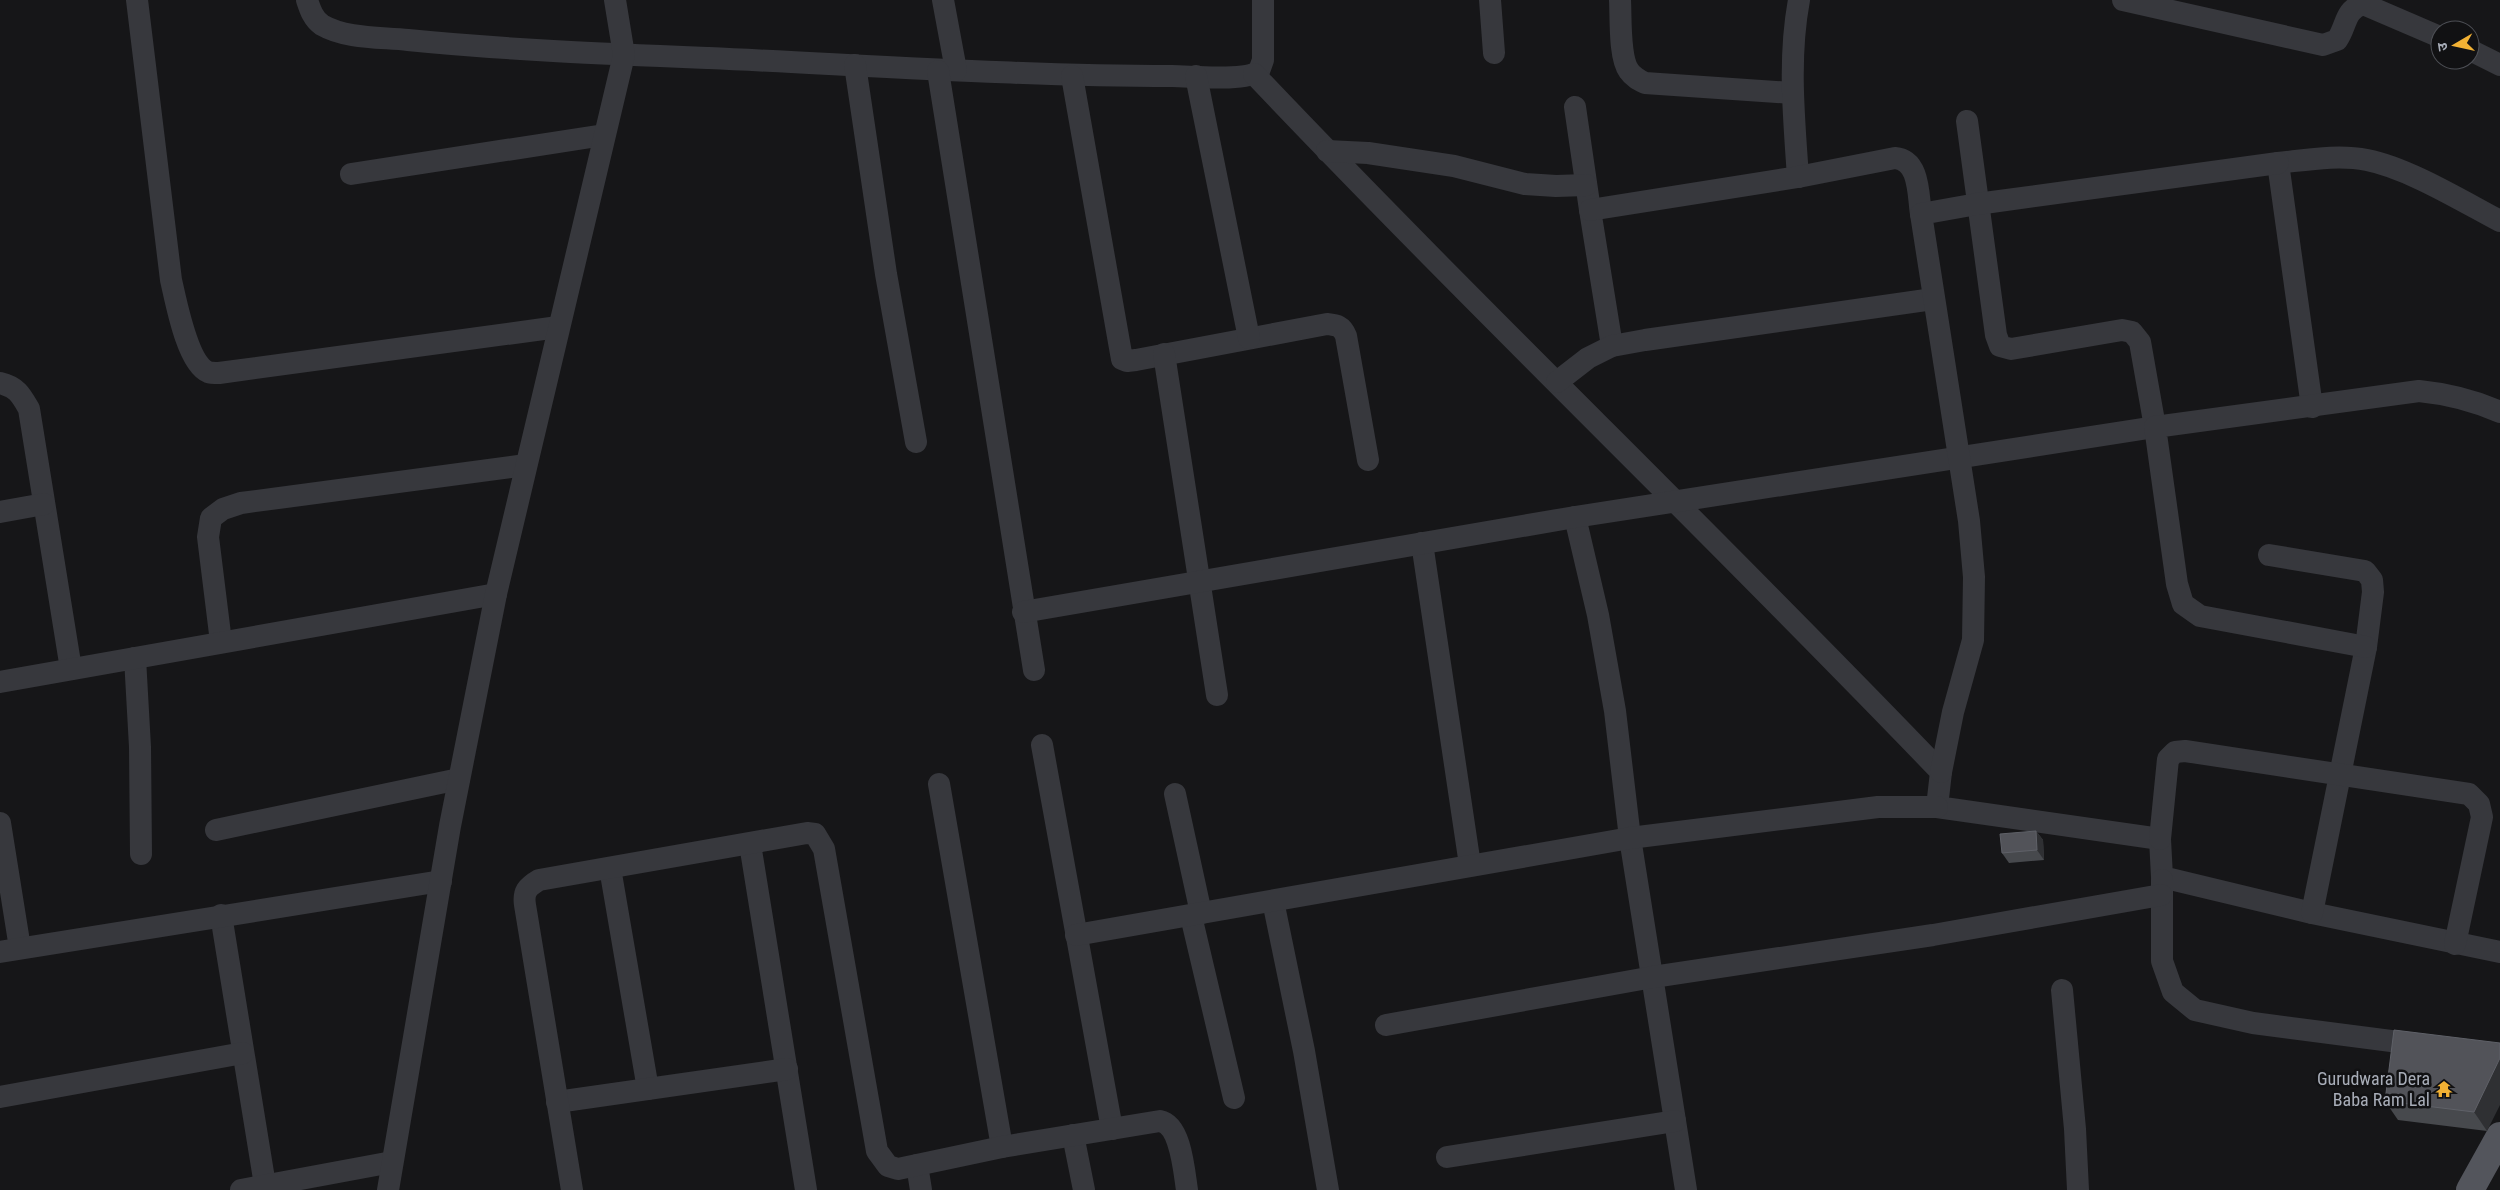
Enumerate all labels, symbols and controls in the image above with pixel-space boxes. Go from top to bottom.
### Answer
north arrow [2430,20,2480,70]
text: उ [2433,41,2451,52]
place label: Gurudwara Dera Baba Ram Lal [2317,1068,2430,1110]
temple icon: Gurudwara Dera Baba Ram Lal [2434,1079,2454,1099]

